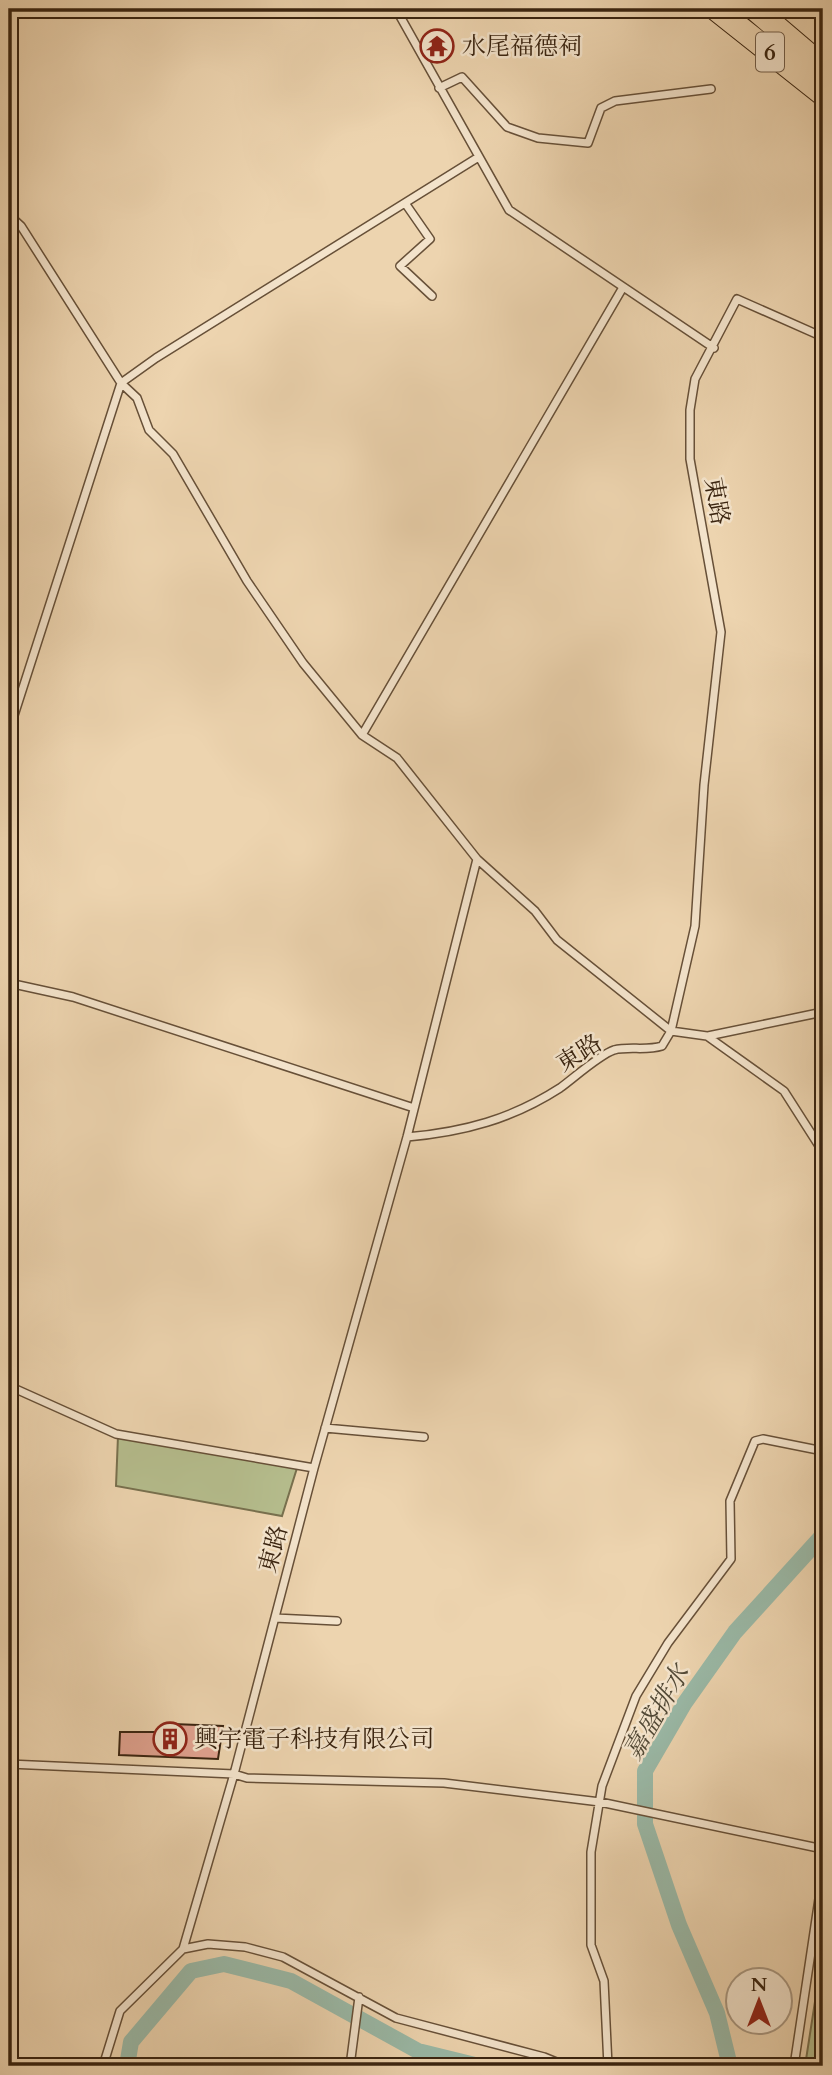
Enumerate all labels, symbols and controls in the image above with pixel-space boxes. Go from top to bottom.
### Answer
temple icon: 水尾福德祠 [418,27,456,65]
place label: 水尾福德祠 [462,30,582,63]
road number: 6 [756,32,784,72]
street label: 東路 [696,475,737,528]
street label: 東路 [550,1027,608,1080]
street label: 東路 [251,1522,296,1577]
water label: 嘉盛排水 [615,1656,699,1766]
building icon: 興宇電子科技有限公司 [151,1720,189,1758]
place label: 興宇電子科技有限公司 [194,1723,434,1756]
north arrow [724,1966,794,2036]
text: N [751,1972,768,1998]

